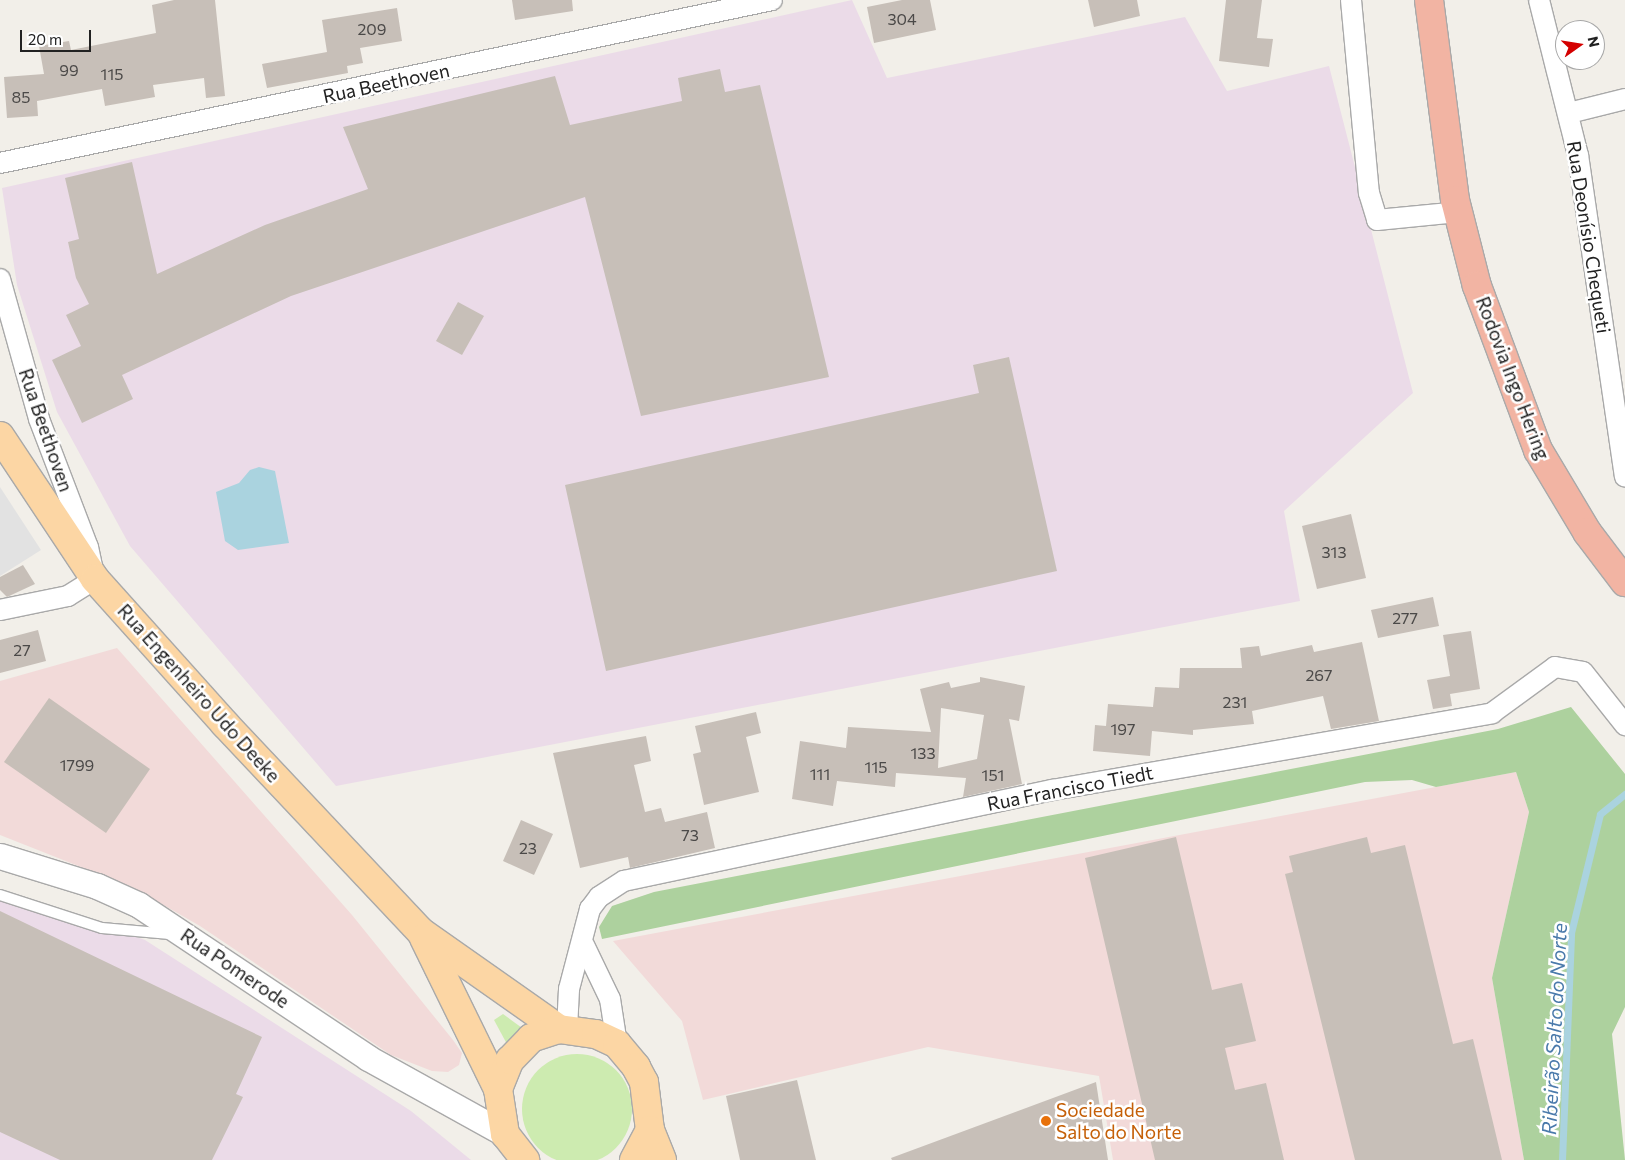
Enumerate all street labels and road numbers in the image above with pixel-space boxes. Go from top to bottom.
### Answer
street label: Rua Beethoven [321,58,451,108]
street label: Rua Deonísio Chequeti [1563,139,1615,335]
street label: Rodovia Ingo Hering [1471,293,1555,463]
street label: Rua Beethoven [14,365,78,495]
street label: Rua Engenheiro Udo Deeke [113,599,285,787]
street label: Rua Francisco Tiedt [985,761,1155,815]
street label: Rua Pomerode [176,923,294,1013]

